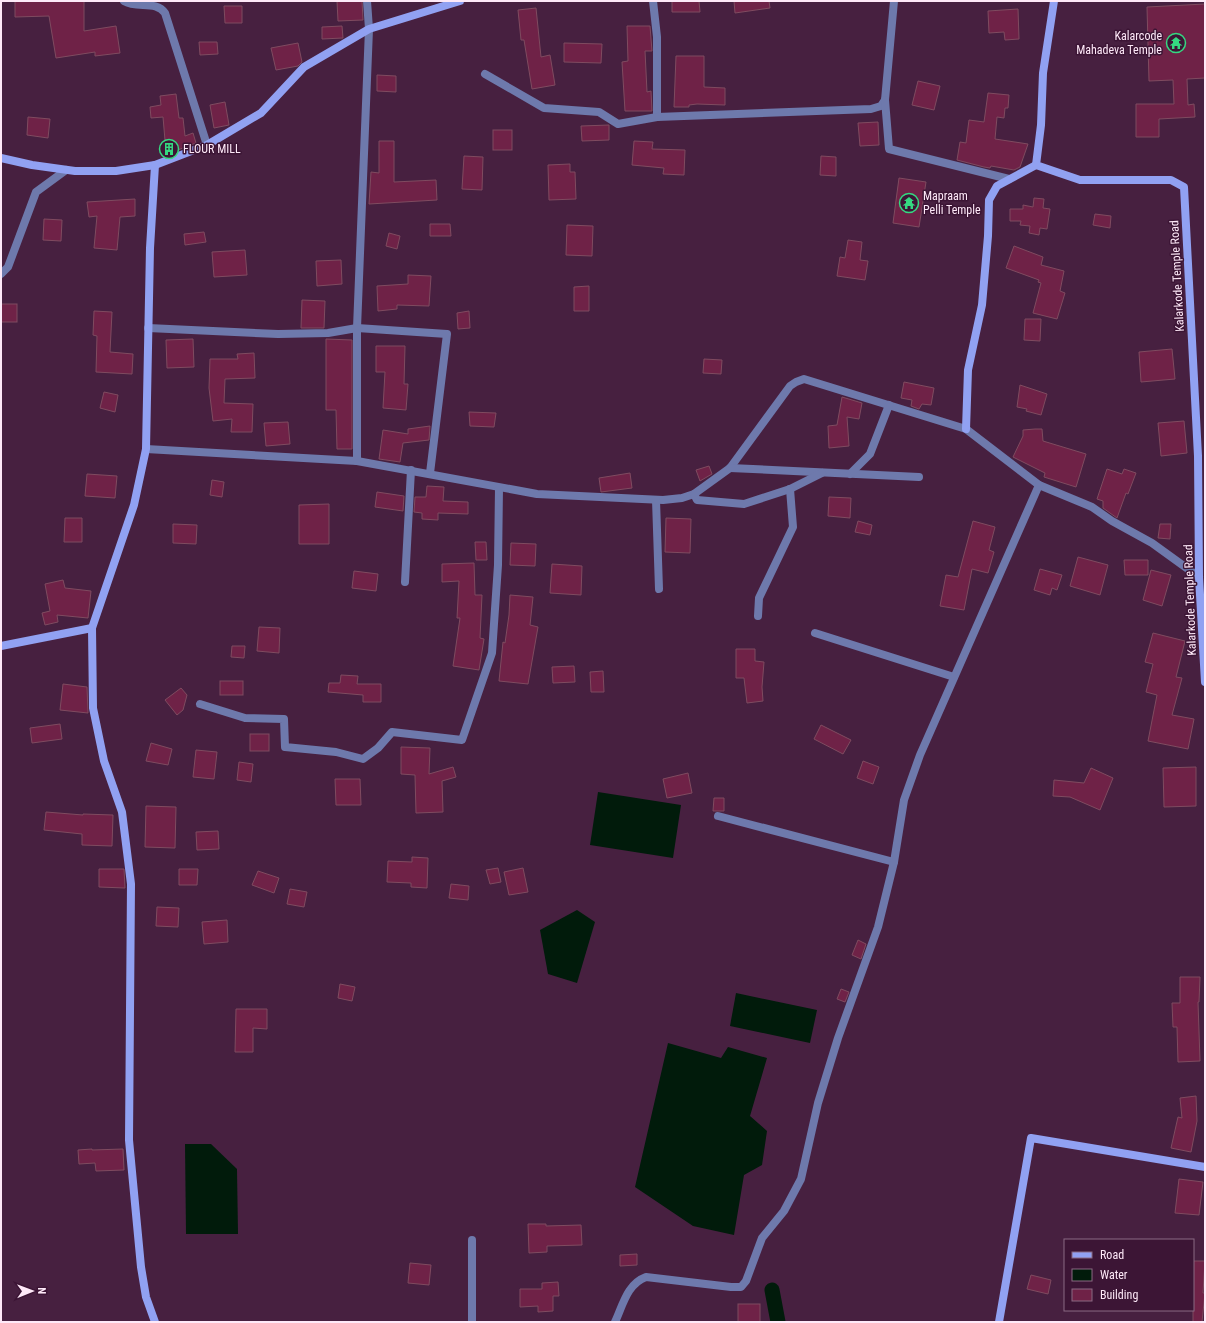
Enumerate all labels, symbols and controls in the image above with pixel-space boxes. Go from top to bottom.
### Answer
place label: Kalarcode Mahadeva Temple [1076,29,1162,57]
temple icon: Kalarcode Mahadeva Temple [1165,32,1187,54]
building icon: FLOUR MILL [158,138,180,160]
place label: FLOUR MILL [183,142,241,156]
place label: Mapraam Pelli Temple [923,189,981,217]
temple icon: Mapraam Pelli Temple [898,192,920,214]
street label: Kalarkode Temple Road [1167,220,1187,332]
street label: Kalarkode Temple Road [1181,544,1199,656]
legend [1064,1239,1194,1311]
text: Road [1100,1248,1124,1262]
text: Water [1100,1268,1128,1282]
north arrow [12,1271,52,1311]
text: N [35,1287,48,1295]
text: Building [1100,1288,1138,1302]

